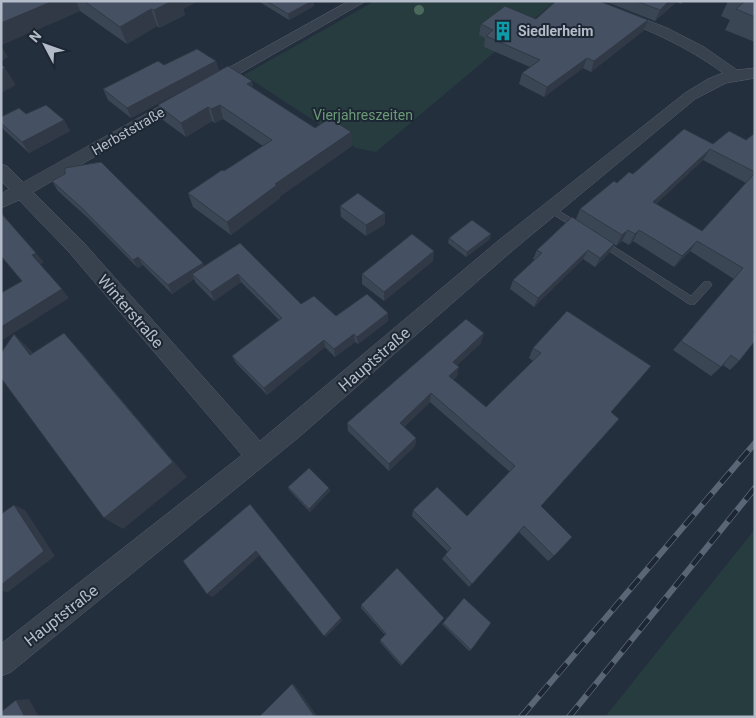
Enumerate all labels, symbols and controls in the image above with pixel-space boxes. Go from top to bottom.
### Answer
north arrow [20,20,70,70]
building icon: Siedlerheim [492,20,514,42]
place label: Siedlerheim [518,23,593,39]
text: N [26,27,44,45]
street label: Herbststraße [89,104,167,158]
park label: Vierjahreszeiten [313,107,413,123]
street label: Winterstraße [93,271,168,352]
street label: Hauptstraße [335,323,414,396]
street label: Hauptstraße [21,581,102,650]

